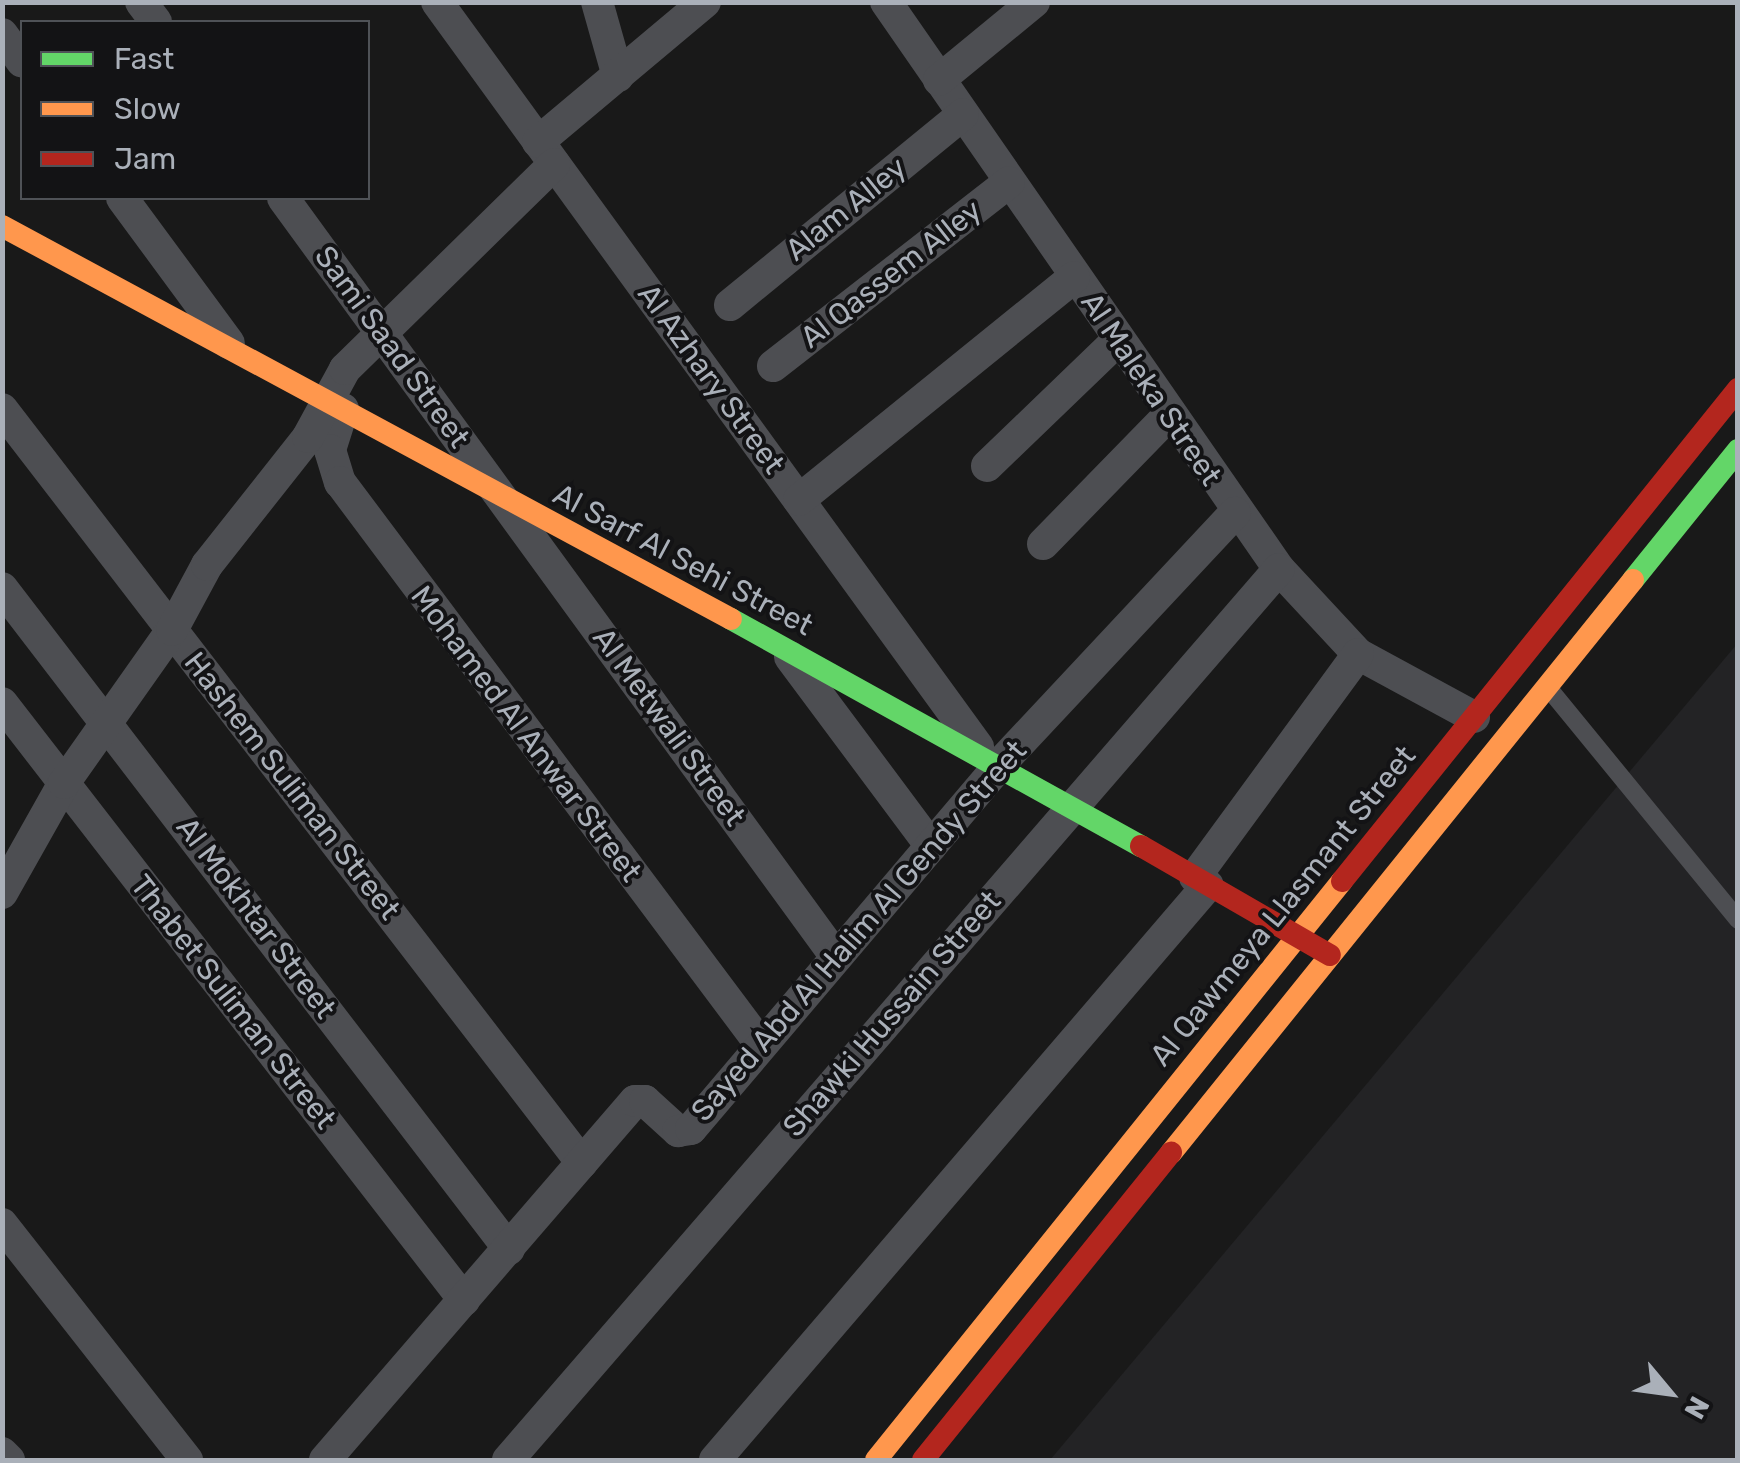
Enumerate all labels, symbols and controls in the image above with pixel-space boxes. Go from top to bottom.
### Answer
legend [20,20,370,200]
text: Fast [114,41,174,77]
text: Slow [114,91,181,127]
text: Jam [114,141,176,177]
street label: Alam Alley [778,149,914,269]
street label: Al Qassem Alley [793,192,989,356]
street label: Sami Saad Street [307,239,477,455]
street label: Al Azhary Street [630,277,792,481]
street label: Al Maleka Street [1073,286,1229,492]
street label: Al Sarf Al Sehi Street [546,476,820,644]
street label: Mohamed Al Anwar Street [402,578,650,890]
street label: Al Metwali Street [585,621,753,833]
street label: Hashem Suliman Street [176,645,408,927]
street label: Sayed Abd Al Halim Al Gendy Street [683,732,1035,1130]
street label: Al Qawmeya Llasmant Street [1143,739,1423,1073]
street label: Al Mokhtar Street [168,810,344,1026]
street label: Thabet Suliman Street [123,868,343,1136]
street label: Shawki Hussain Street [776,884,1008,1144]
north arrow [1620,1343,1720,1443]
text: N [1677,1391,1716,1425]

